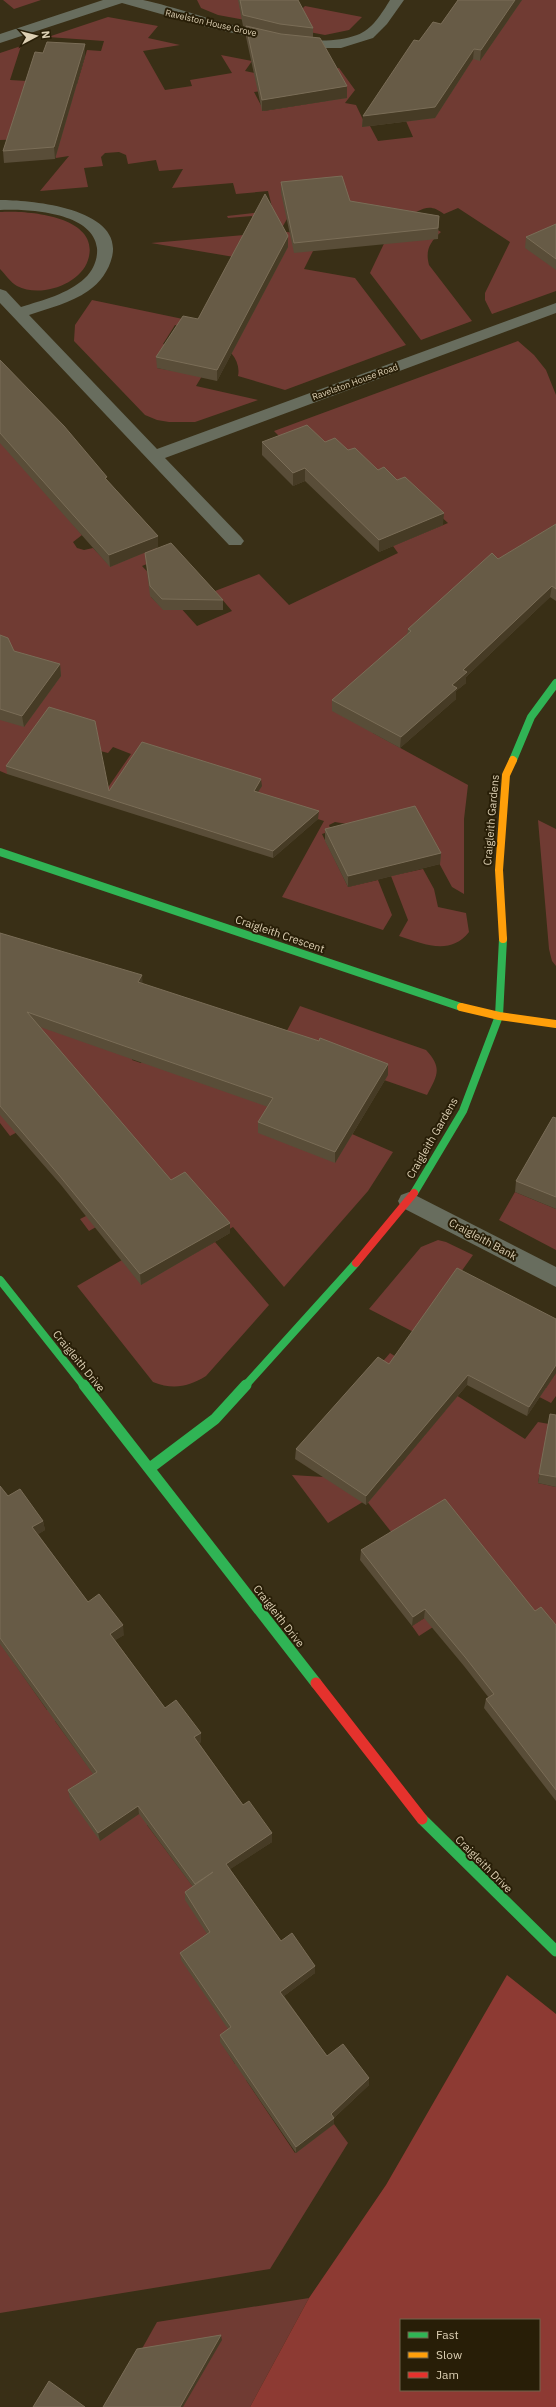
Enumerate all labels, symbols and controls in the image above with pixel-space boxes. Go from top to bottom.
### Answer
street label: Ravelston House Grove [164,7,258,38]
north arrow [16,16,56,56]
text: N [38,30,53,40]
street label: Ravelston House Road [310,361,399,402]
street label: Craigleith Gardens [480,774,502,866]
street label: Craigleith Crescent [233,912,327,956]
street label: Craigleith Gardens [403,1095,461,1181]
street label: Craigleith Bank [447,1215,520,1263]
street label: Craigleith Drive [50,1327,108,1395]
street label: Craigleith Drive [250,1582,308,1650]
street label: Craigleith Drive [452,1832,516,1896]
legend [400,2319,540,2391]
text: Fast [436,2327,459,2342]
text: Slow [436,2347,462,2362]
text: Jam [436,2367,459,2382]

